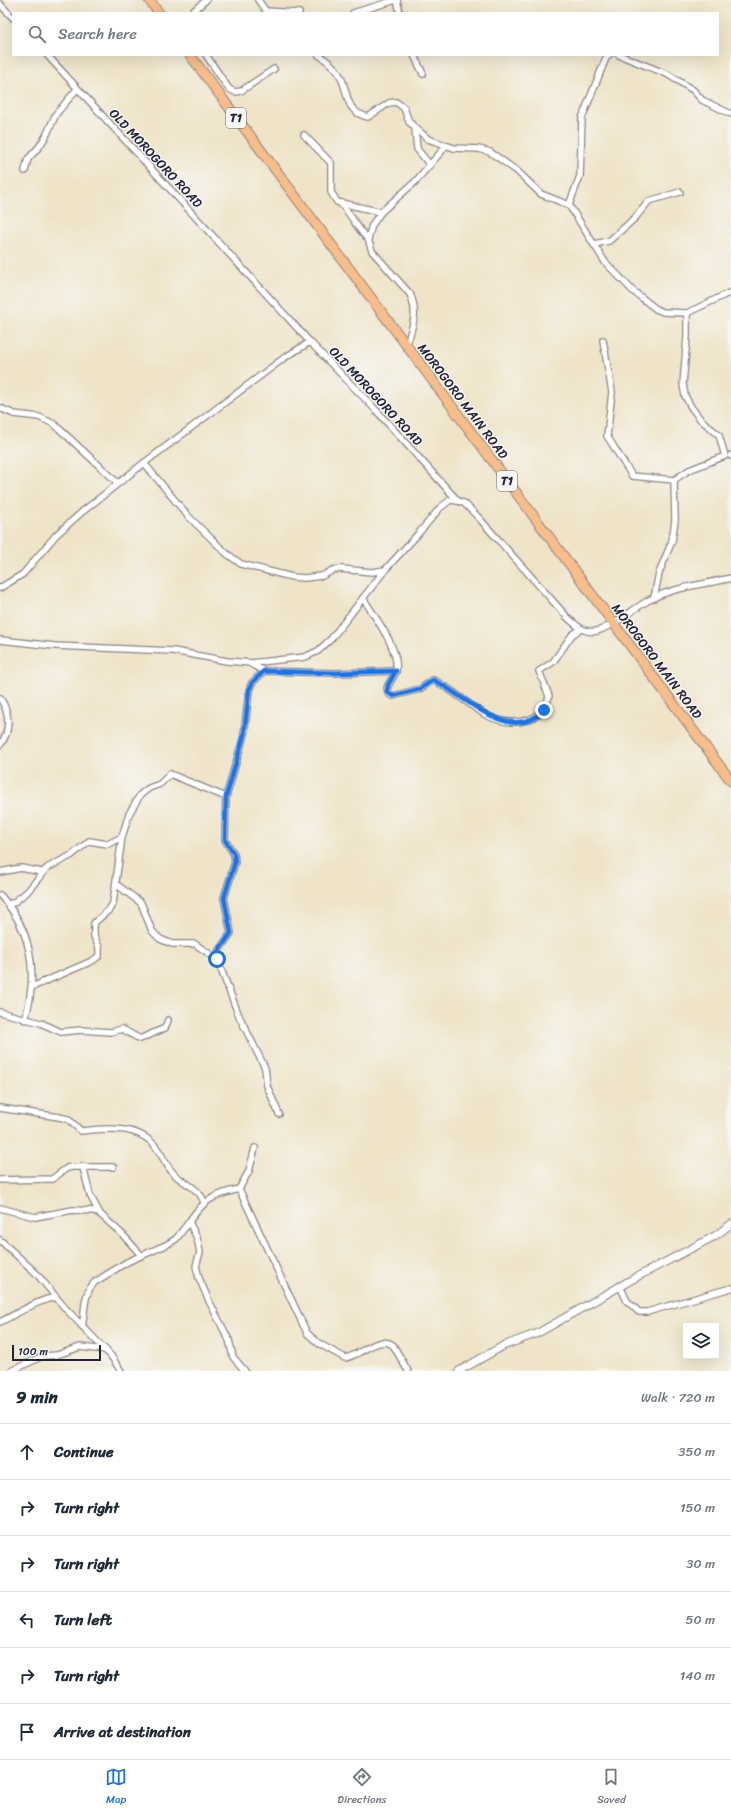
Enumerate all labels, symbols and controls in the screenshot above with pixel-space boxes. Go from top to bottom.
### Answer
search box [12,12,719,56]
text: Search here [58,21,137,47]
icon: search [26,23,48,45]
street label: OLD MOROGORO ROAD [103,103,209,213]
road number: T1 [226,108,246,128]
street label: MOROGORO MAIN ROAD [412,338,515,464]
street label: OLD MOROGORO ROAD [323,341,429,451]
road number: T1 [497,471,517,491]
street label: MOROGORO MAIN ROAD [606,598,709,724]
route end [535,701,553,719]
route start [208,950,226,968]
map controls [683,1323,719,1359]
button: layers [683,1323,719,1359]
text: 100 m [18,1342,48,1361]
scale bar [12,1343,101,1362]
text: 9 min [16,1382,58,1412]
text: Walk · 720 m [641,1386,715,1409]
text: Continue [54,1439,114,1465]
text: 350 m [678,1440,715,1463]
icon: ahead [16,1441,38,1463]
text: Turn right [54,1495,119,1521]
text: 150 m [680,1496,715,1519]
icon: right [16,1497,38,1519]
text: Turn right [54,1551,119,1577]
text: 30 m [686,1552,715,1575]
icon: right [16,1553,38,1575]
text: Turn left [54,1607,112,1633]
text: 50 m [685,1608,715,1631]
icon: left [16,1609,38,1631]
text: Turn right [54,1663,119,1689]
text: 140 m [680,1664,715,1687]
icon: right [16,1665,38,1687]
text: Arrive at destination [54,1719,191,1745]
icon: arrive [16,1721,38,1743]
tab: Map [105,1766,127,1809]
tab: Directions [337,1766,387,1809]
tab: Saved [597,1766,626,1809]

